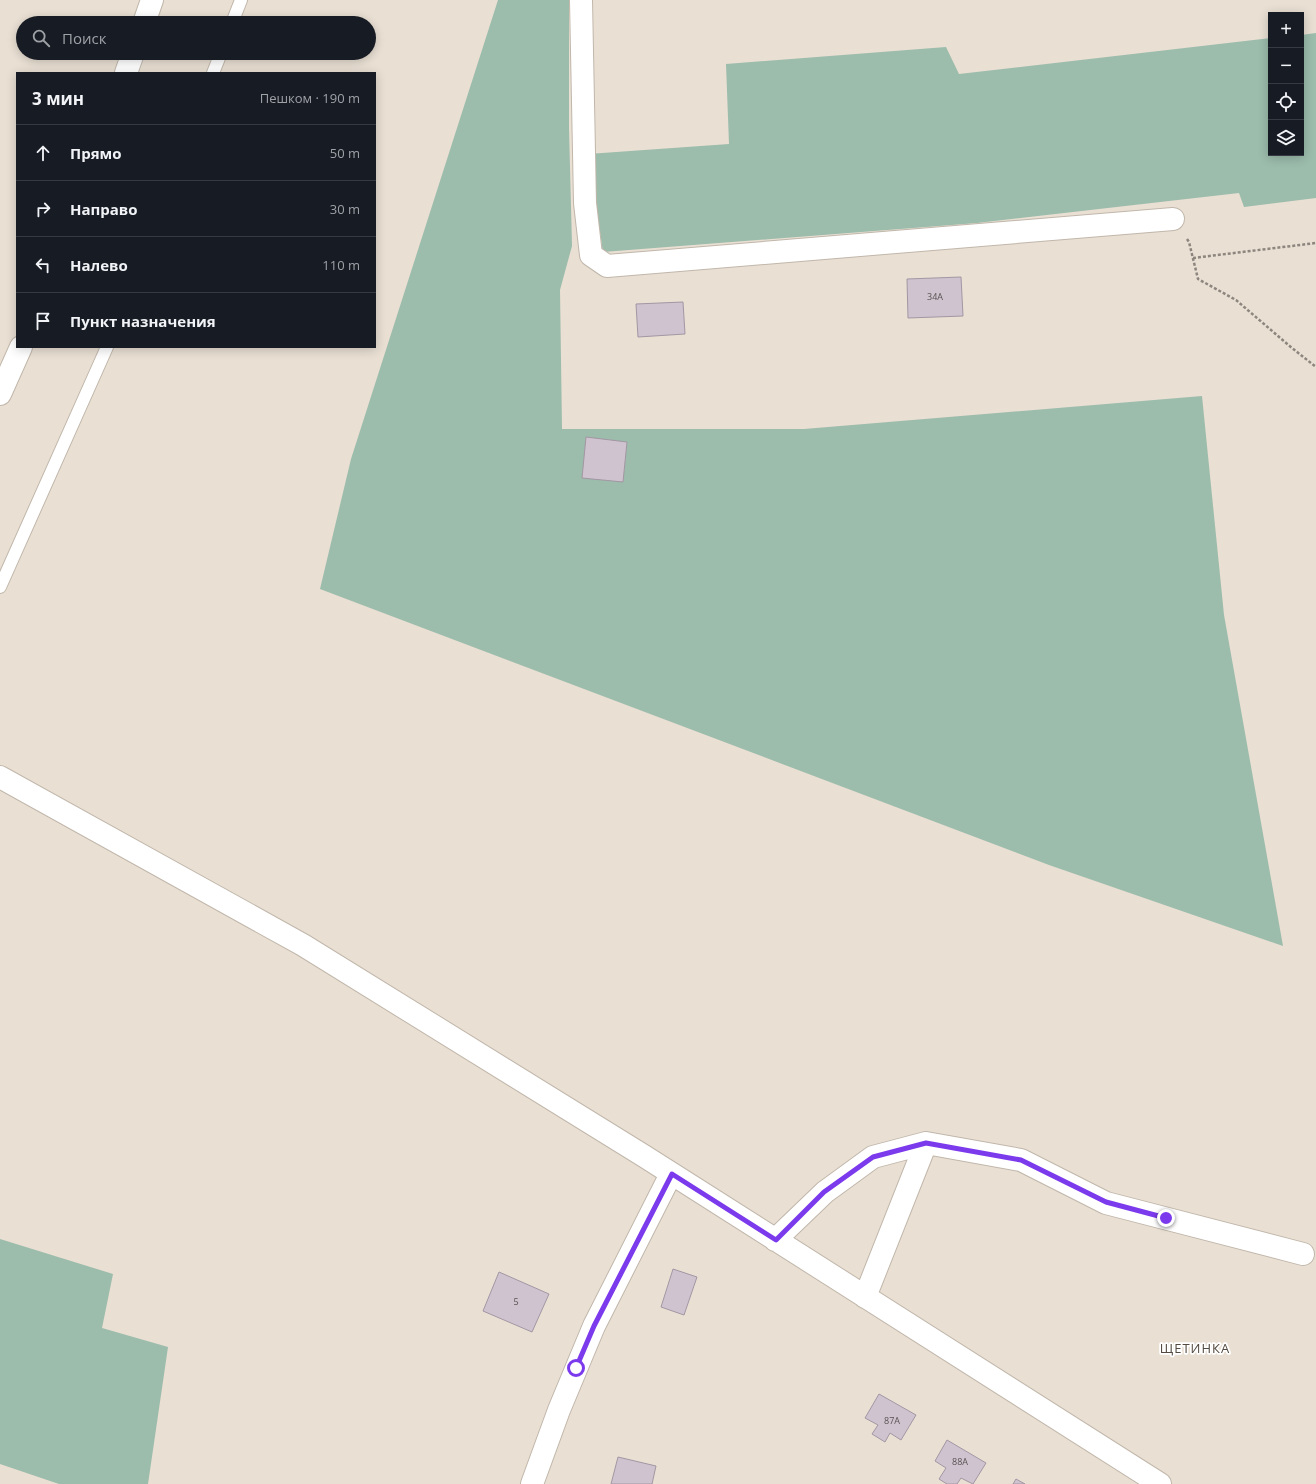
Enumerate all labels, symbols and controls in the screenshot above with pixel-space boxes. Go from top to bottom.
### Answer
map controls [1268,12,1304,156]
button: + [1268,12,1304,48]
search box [16,16,376,60]
icon: search [30,27,52,49]
text: Поиск [62,28,106,48]
button: − [1268,48,1304,84]
button: locate [1268,84,1304,120]
text: 3 мин [32,87,84,110]
text: Пешком · 190 m [260,89,360,107]
button: layers [1268,120,1304,156]
icon: ahead [32,142,54,164]
text: Прямо [70,143,122,163]
text: 50 m [330,144,360,162]
icon: right [32,198,54,220]
text: Направо [70,199,138,219]
text: 30 m [330,200,360,218]
icon: left [32,254,54,276]
text: Налево [70,255,128,275]
text: 110 m [322,256,360,274]
house number: 34А [927,290,943,303]
icon: arrive [32,310,54,332]
text: Пункт назначения [70,311,216,331]
route end [1157,1209,1175,1227]
house number: 5 [513,1295,519,1308]
district label: ЩЕТИНКА [1160,1339,1230,1357]
route start [567,1359,585,1377]
house number: 87А [884,1414,900,1427]
house number: 88А [952,1455,968,1468]

